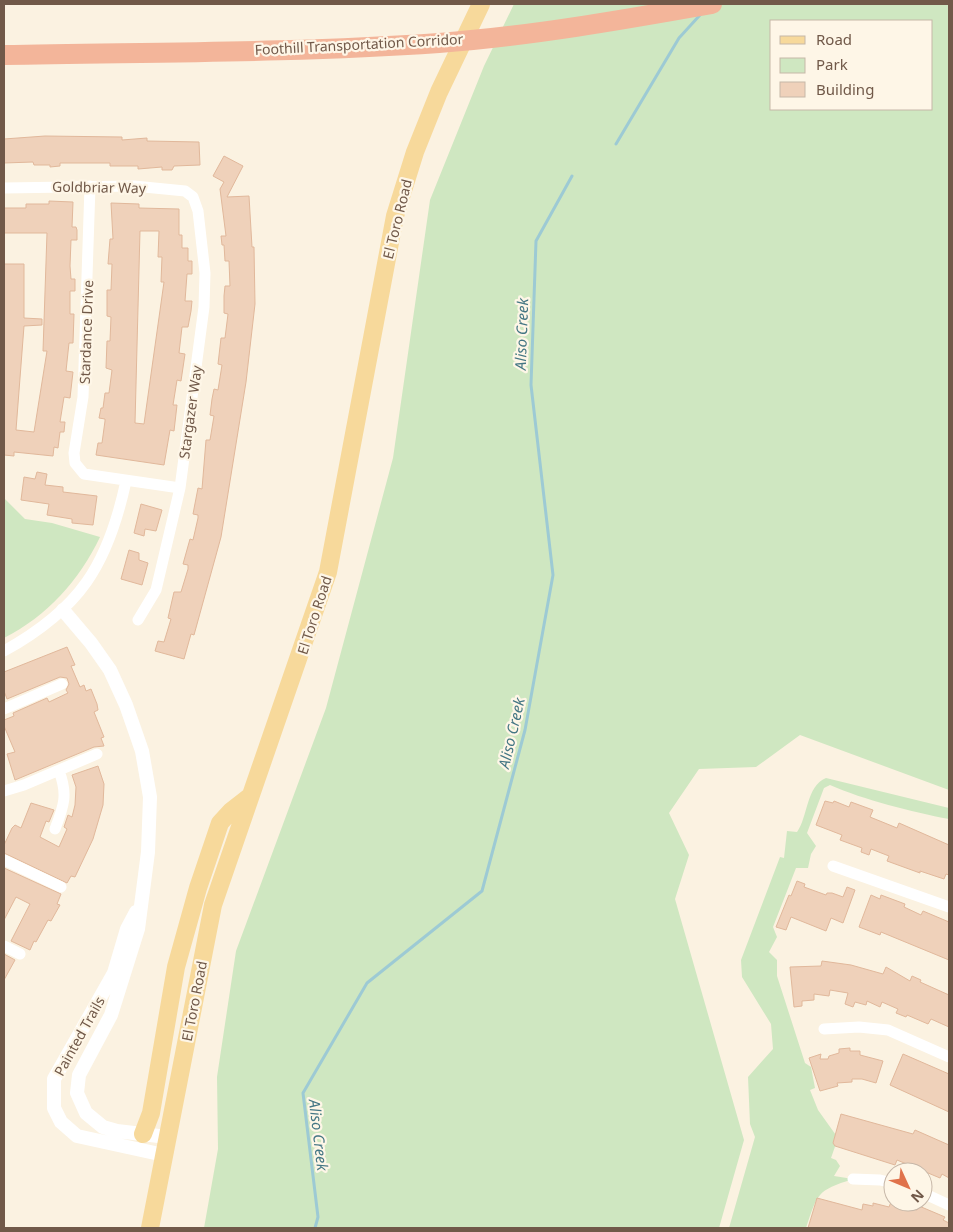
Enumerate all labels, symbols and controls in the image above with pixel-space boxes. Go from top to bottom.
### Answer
legend [770,20,933,110]
street label: Foothill Transportation Corridor [254,29,464,59]
text: Road [816,29,852,49]
text: Park [816,54,848,74]
text: Building [816,79,874,99]
street label: Goldbriar Way [52,177,147,197]
street label: El Toro Road [378,177,416,261]
street label: Stardance Drive [75,280,97,384]
water label: Aliso Creek [510,297,532,371]
street label: Stargazer Way [174,363,206,460]
street label: El Toro Road [292,573,336,657]
water label: Aliso Creek [493,695,529,771]
street label: El Toro Road [177,959,211,1043]
street label: Painted Trails [49,993,109,1079]
water label: Aliso Creek [305,1097,333,1172]
north arrow [883,1162,933,1212]
text: N [907,1186,929,1207]

